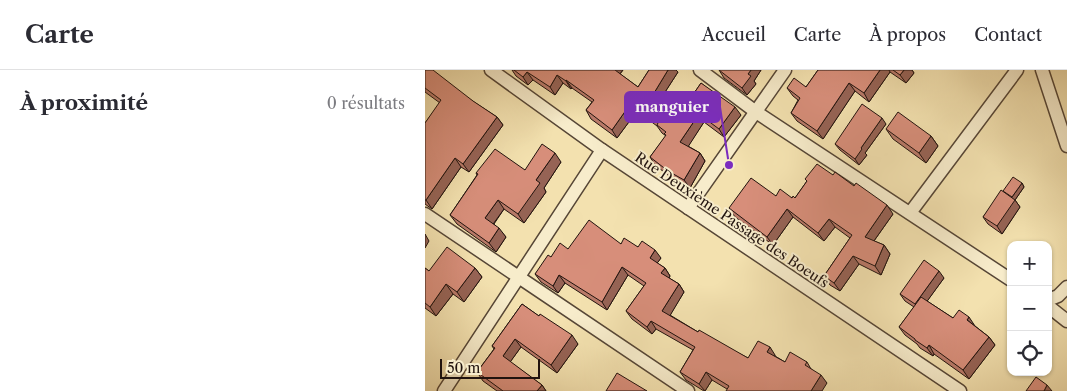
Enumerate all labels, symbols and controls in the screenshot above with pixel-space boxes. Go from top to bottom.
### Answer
text: Carte [25,20,94,49]
text: Accueil [702,24,766,46]
text: Carte [794,24,841,46]
text: À propos [869,24,946,46]
text: Contact [974,24,1042,46]
text: À proximité [20,90,148,115]
callout: manguier [625,92,720,122]
text: 0 résultats [327,93,405,113]
text: manguier [635,97,710,116]
street label: Rue Deuxième Passage des Boeufs [632,148,832,292]
map controls [1007,241,1052,376]
button: + [1007,241,1052,286]
button: − [1007,286,1052,331]
button: locate [1007,331,1052,376]
scale bar [440,356,540,379]
text: 50 m [447,359,480,377]

